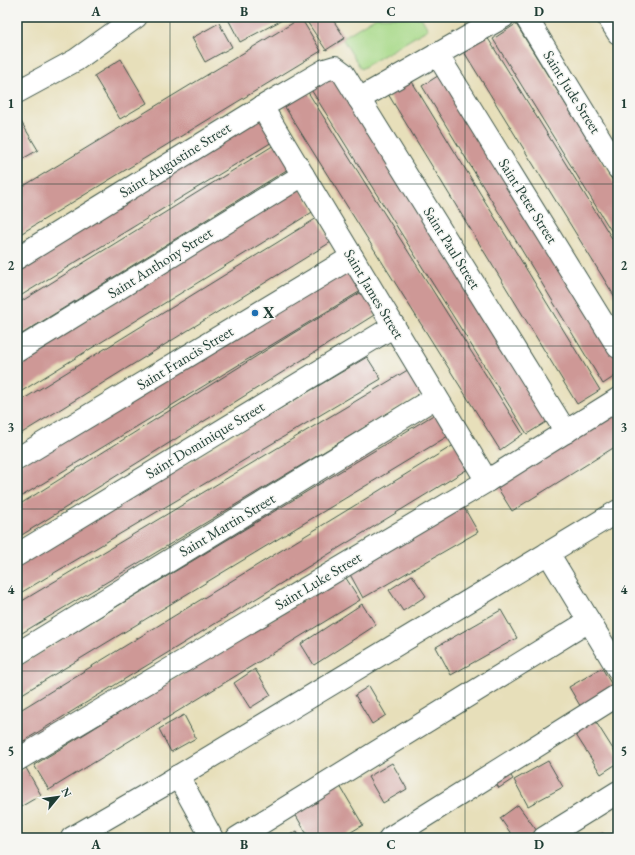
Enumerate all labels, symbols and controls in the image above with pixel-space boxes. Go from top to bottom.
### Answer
text: A [90,3,101,20]
text: B [240,3,248,20]
text: C [386,3,396,20]
text: D [534,3,544,20]
street label: Saint Jude Street [539,47,606,137]
text: 1 [8,95,15,112]
text: 1 [621,95,628,112]
street label: Saint Augustine Street [115,117,234,202]
street label: Saint Peter Street [495,154,562,247]
street label: Saint Paul Street [420,203,485,293]
street label: Saint Anthony Street [104,223,216,303]
street label: Saint James Street [340,245,409,342]
text: 2 [8,257,15,274]
text: 2 [621,257,628,274]
place label: X [262,303,275,322]
marker: X [250,308,260,318]
street label: Saint Francis Street [133,321,237,394]
street label: Saint Dominique Street [142,396,268,483]
text: 3 [8,419,15,436]
text: 3 [621,419,628,436]
street label: Saint Martin Street [175,488,278,561]
street label: Saint Luke Street [271,547,365,614]
text: 4 [8,581,15,598]
text: 4 [621,581,628,598]
text: 5 [8,743,14,760]
text: 5 [621,743,627,760]
north arrow [38,777,78,817]
text: N [58,785,75,800]
text: A [90,836,101,853]
text: B [240,836,248,853]
text: C [386,836,396,853]
text: D [534,836,544,853]

